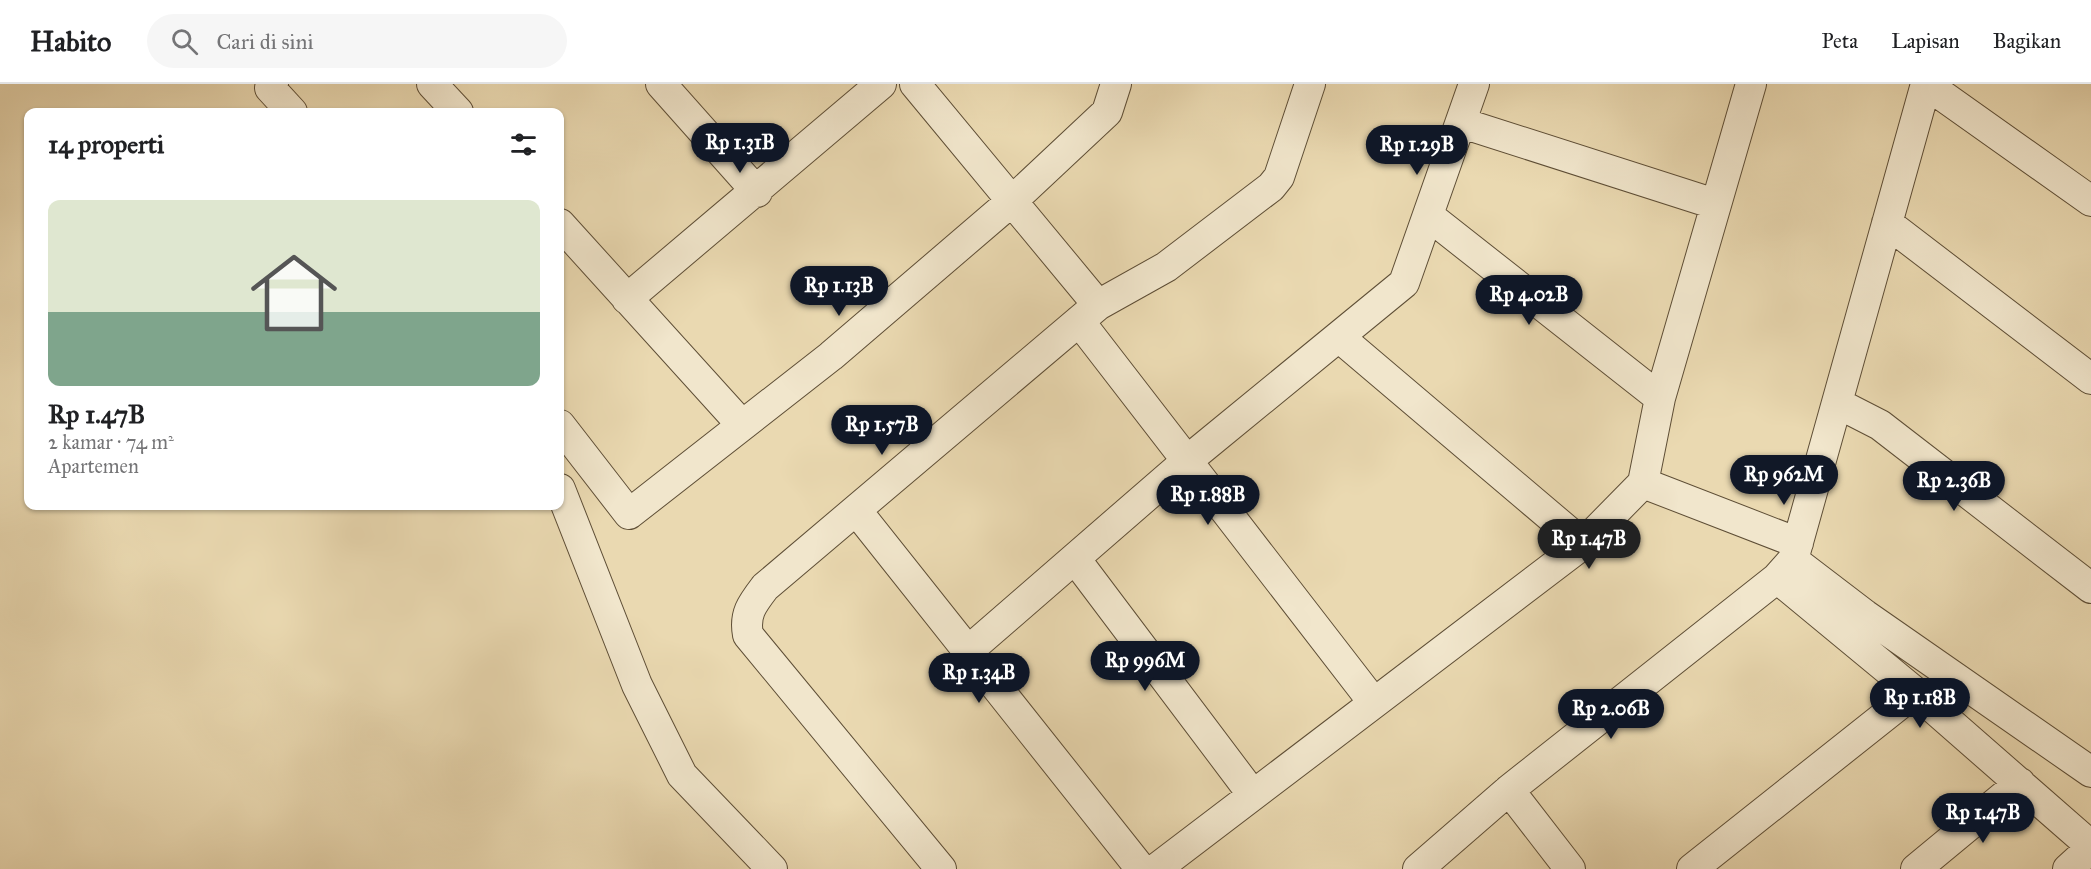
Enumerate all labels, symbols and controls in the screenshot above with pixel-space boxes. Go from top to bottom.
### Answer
search box [147,14,567,68]
text: Habito [30,24,111,59]
icon: search [168,25,201,58]
text: Cari di sini [216,28,314,55]
text: Peta [1822,28,1858,54]
text: Lapisan [1891,28,1960,54]
text: Bagikan [1993,28,2061,54]
pin: Rp 1.31B [678,123,802,174]
pin: Rp 1.29B [1355,125,1479,176]
text: 14 properti [48,128,164,160]
icon: filters [507,128,540,161]
text: Rp 1.31B [705,130,775,154]
text: Rp 1.29B [1380,132,1454,156]
icon: home [240,239,348,347]
pin: Rp 1.13B [777,266,901,317]
text: Rp 1.13B [804,273,874,297]
pin: Rp 4.02B [1467,275,1591,326]
text: Rp 4.02B [1490,282,1568,306]
text: Rp 1.47B [48,398,145,430]
pin: Rp 1.57B [820,405,944,456]
text: Rp 1.57B [845,412,919,436]
text: 2 kamar · 74 m² [48,430,174,454]
text: Apartemen [48,454,139,478]
pin: Rp 962M [1729,455,1839,506]
pin: Rp 2.36B [1892,461,2016,512]
text: Rp 962M [1744,462,1824,486]
text: Rp 2.36B [1917,468,1991,492]
pin: Rp 1.88B [1146,475,1270,526]
text: Rp 1.88B [1171,482,1245,506]
pin: Rp 1.47B [1527,519,1651,570]
text: Rp 1.47B [1552,526,1626,550]
pin: Rp 996M [1090,641,1200,692]
text: Rp 996M [1105,648,1185,672]
pin: Rp 1.34B [917,653,1041,704]
text: Rp 1.34B [943,660,1015,684]
pin: Rp 1.18B [1858,678,1982,729]
text: Rp 1.18B [1884,685,1956,709]
pin: Rp 2.06B [1549,689,1673,740]
text: Rp 2.06B [1572,696,1650,720]
pin: Rp 1.47B [1921,793,2045,844]
text: Rp 1.47B [1946,800,2020,824]

